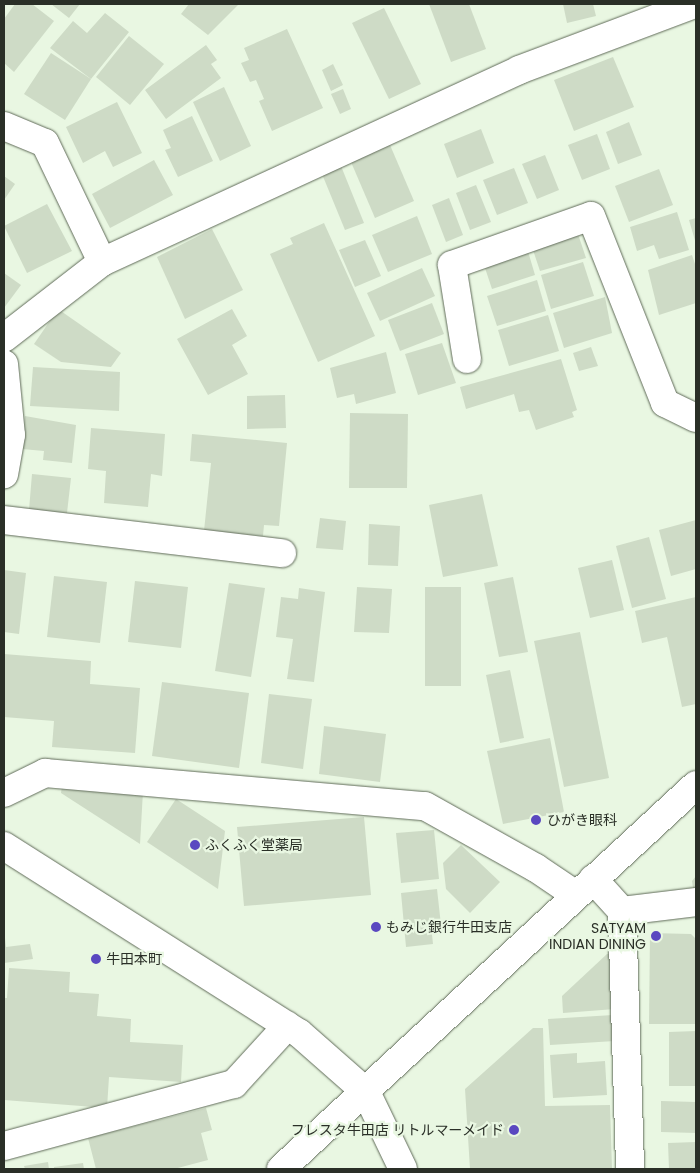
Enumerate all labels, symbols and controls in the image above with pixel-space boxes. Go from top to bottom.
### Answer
place label: ひがき眼科 [547,812,617,828]
marker: ひがき眼科 [529,813,543,827]
place label: ふくふく堂薬局 [205,837,303,853]
marker: ふくふく堂薬局 [189,839,201,851]
place label: もみじ銀行牛田支店 [386,919,512,935]
place label: SATYAM INDIAN DINING [549,920,646,952]
marker: もみじ銀行牛田支店 [370,921,382,933]
marker: SATYAM INDIAN DINING [650,930,662,942]
place label: 牛田本町 [106,951,162,967]
marker: 牛田本町 [90,953,102,965]
place label: フレスタ牛田店 リトルマーメイド [290,1122,504,1138]
marker: フレスタ牛田店 リトルマーメイド [508,1124,520,1136]

